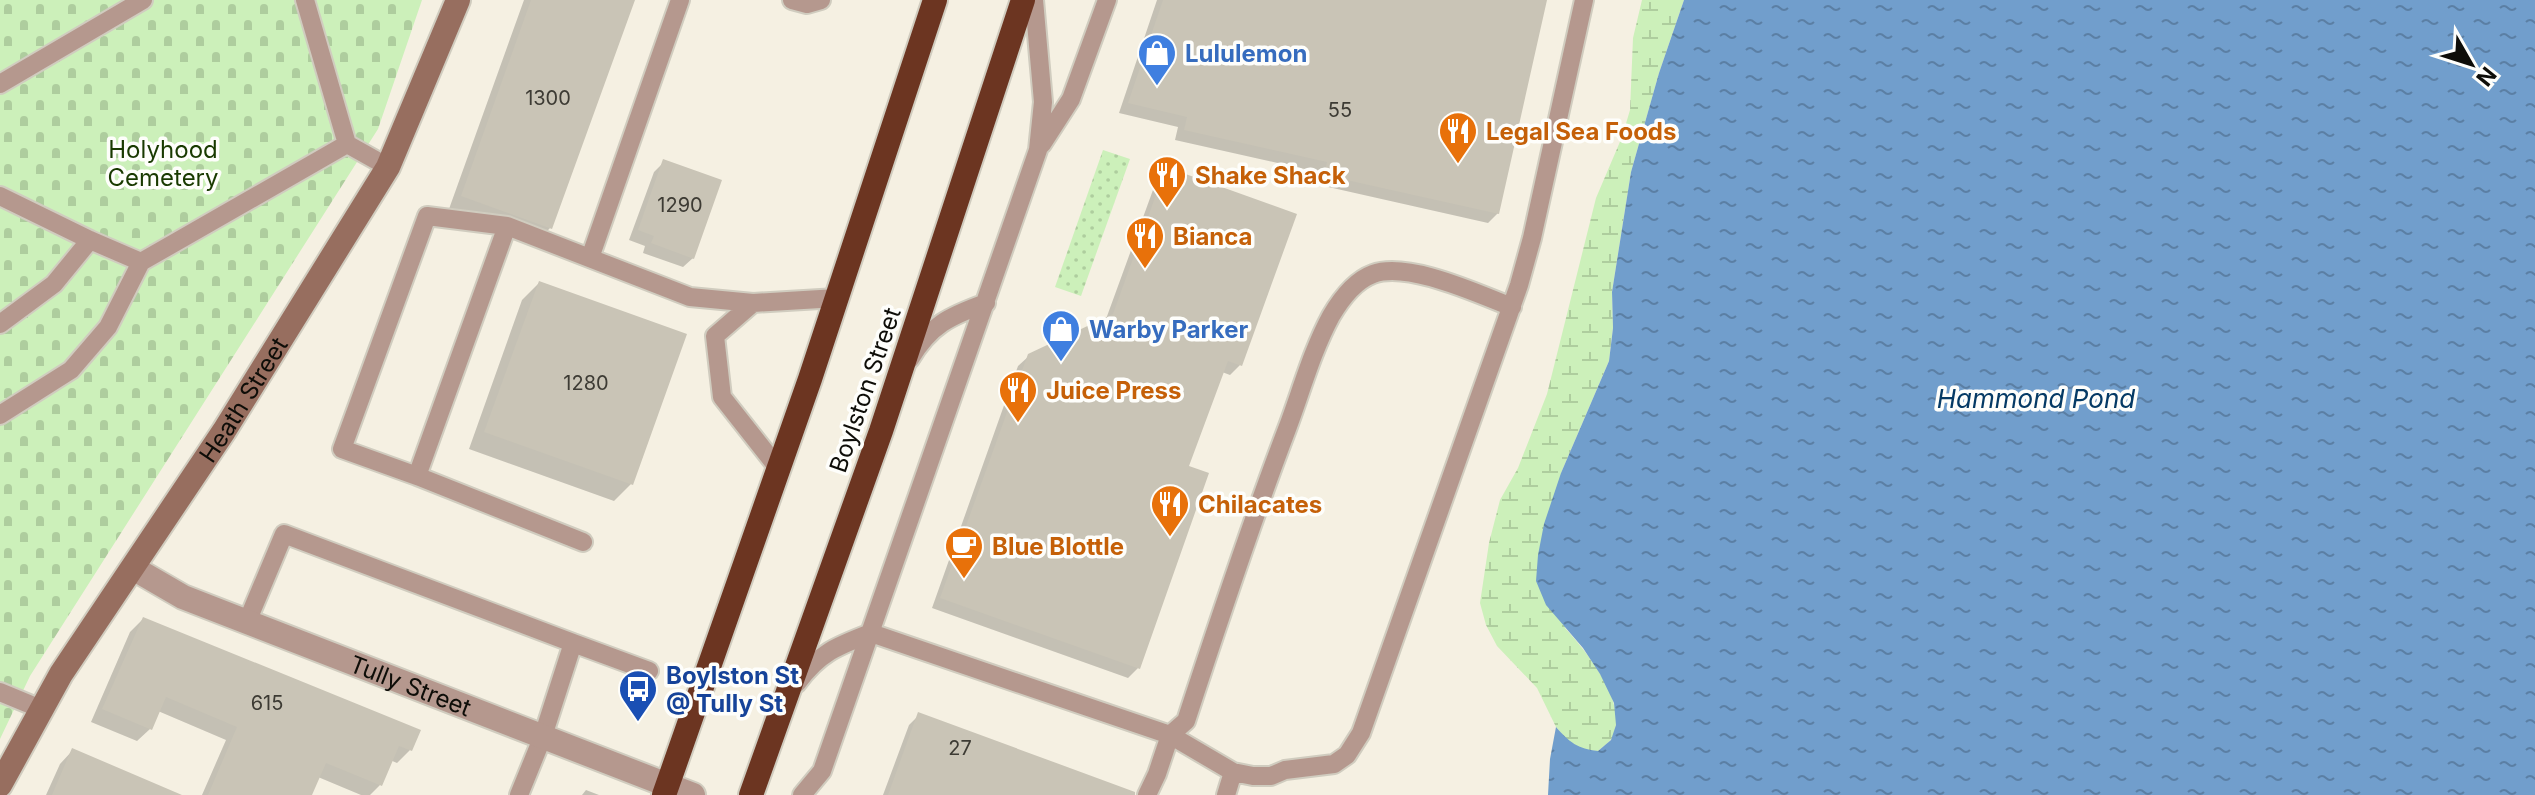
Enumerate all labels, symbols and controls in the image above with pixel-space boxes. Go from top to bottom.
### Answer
north arrow [2431,24,2511,104]
shop icon: Lululemon [1136,32,1178,87]
place label: Lululemon [1185,39,1307,68]
text: N [2471,62,2502,91]
house number: 1300 [525,86,571,110]
house number: 55 [1328,98,1352,122]
restaurant icon: Legal Sea Foods [1437,110,1479,165]
place label: Legal Sea Foods [1486,117,1676,146]
park label: Holyhood Cemetery [107,135,219,192]
restaurant icon: Shake Shack [1146,154,1188,209]
place label: Shake Shack [1195,161,1346,190]
house number: 1290 [657,193,703,217]
restaurant icon: Bianca [1124,215,1166,270]
place label: Bianca [1173,222,1253,251]
street label: Boylston Street [823,304,907,476]
shop icon: Warby Parker [1040,308,1082,363]
place label: Warby Parker [1089,315,1248,344]
street label: Heath Street [193,332,293,468]
restaurant icon: Juice Press [997,369,1039,424]
house number: 1280 [563,371,609,395]
place label: Juice Press [1046,376,1182,405]
water label: Hammond Pond [1937,383,2135,414]
restaurant icon: Chilacates [1149,483,1191,538]
place label: Chilacates [1198,490,1322,519]
cafe icon: Blue Blottle [943,525,985,580]
place label: Blue Blottle [992,532,1124,561]
street label: Tully Street [346,649,476,722]
place label: Boylston St @ Tully St [666,661,799,718]
bus stop icon: Boylston St @ Tully St [617,668,659,723]
house number: 615 [251,691,283,715]
house number: 27 [948,736,972,760]

